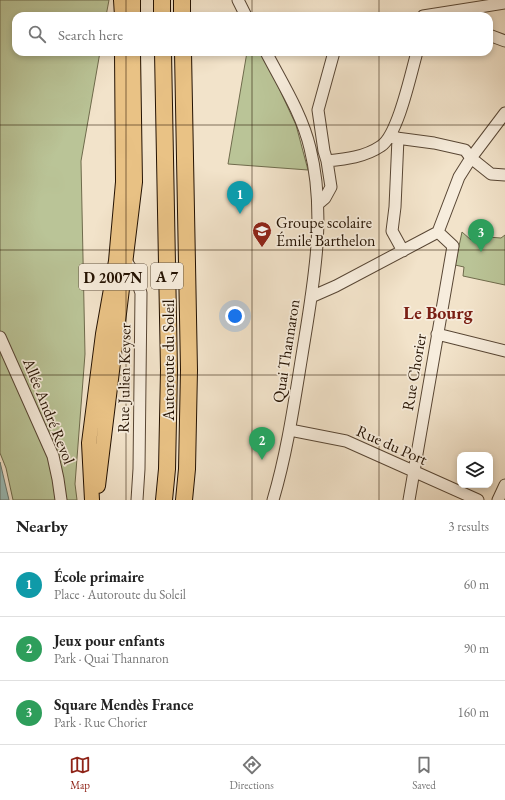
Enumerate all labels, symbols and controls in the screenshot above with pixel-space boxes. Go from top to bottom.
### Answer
search box [12,12,493,56]
icon: search [26,23,48,45]
text: Search here [58,25,123,44]
pin: 1 [227,181,253,214]
place label: Groupe scolaire Émile Barthelon [276,212,376,251]
pin: 3 [468,219,494,252]
school or university icon: Groupe scolaire Émile Barthelon [251,220,273,248]
road number: A 7 [151,263,183,289]
road number: D 2007N [79,264,147,290]
street label: Quai Thannaron [267,297,305,404]
street label: Autoroute du Soleil [158,299,179,422]
district label: Le Bourg [403,301,474,324]
your location [225,306,245,326]
street label: Rue Julien Keyser [113,322,135,433]
street label: Rue Chorier [397,331,431,412]
street label: Allée André Revol [18,354,80,467]
street label: Rue du Port [353,420,431,470]
pin: 2 [249,427,275,460]
map controls [457,452,493,488]
button: layers [457,452,493,488]
text: Nearby [16,515,68,537]
text: 3 results [448,518,489,535]
text: École primaire [54,567,144,586]
text: 1 [26,576,32,593]
text: 60 m [464,576,489,593]
text: Place · Autoroute du Soleil [54,586,186,603]
text: Jeux pour enfants [54,631,165,650]
text: 2 [26,640,32,657]
text: 90 m [464,640,489,657]
text: Park · Quai Thannaron [54,650,169,667]
text: Square Mendès France [54,695,193,714]
text: 3 [26,704,32,721]
text: 160 m [458,704,489,721]
text: Park · Rue Chorier [54,714,147,731]
tab: Map [69,754,91,792]
tab: Directions [230,754,274,792]
tab: Saved [412,754,436,792]

